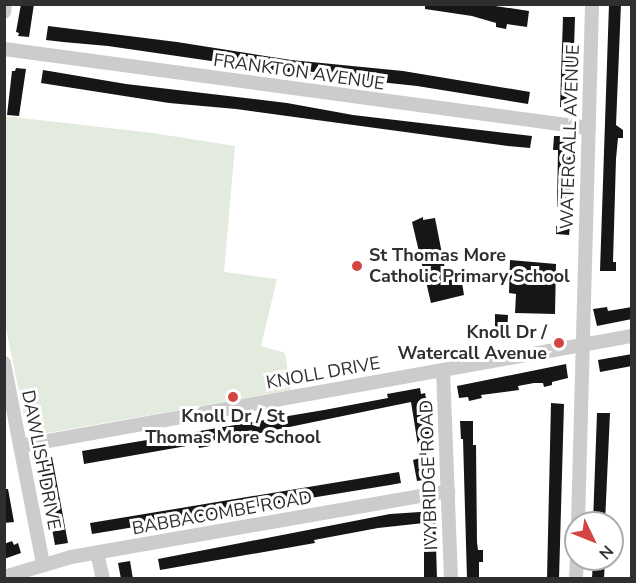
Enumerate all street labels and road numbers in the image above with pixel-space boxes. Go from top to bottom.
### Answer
street label: WATERCALL AVENUE [556,44,584,230]
street label: FRANKTON AVENUE [212,49,386,95]
street label: KNOLL DRIVE [264,352,382,394]
street label: DAWLISH DRIVE [17,388,65,532]
street label: IVYBRIDGE ROAD [416,399,442,551]
street label: BABBACOMBE ROAD [130,487,314,539]

